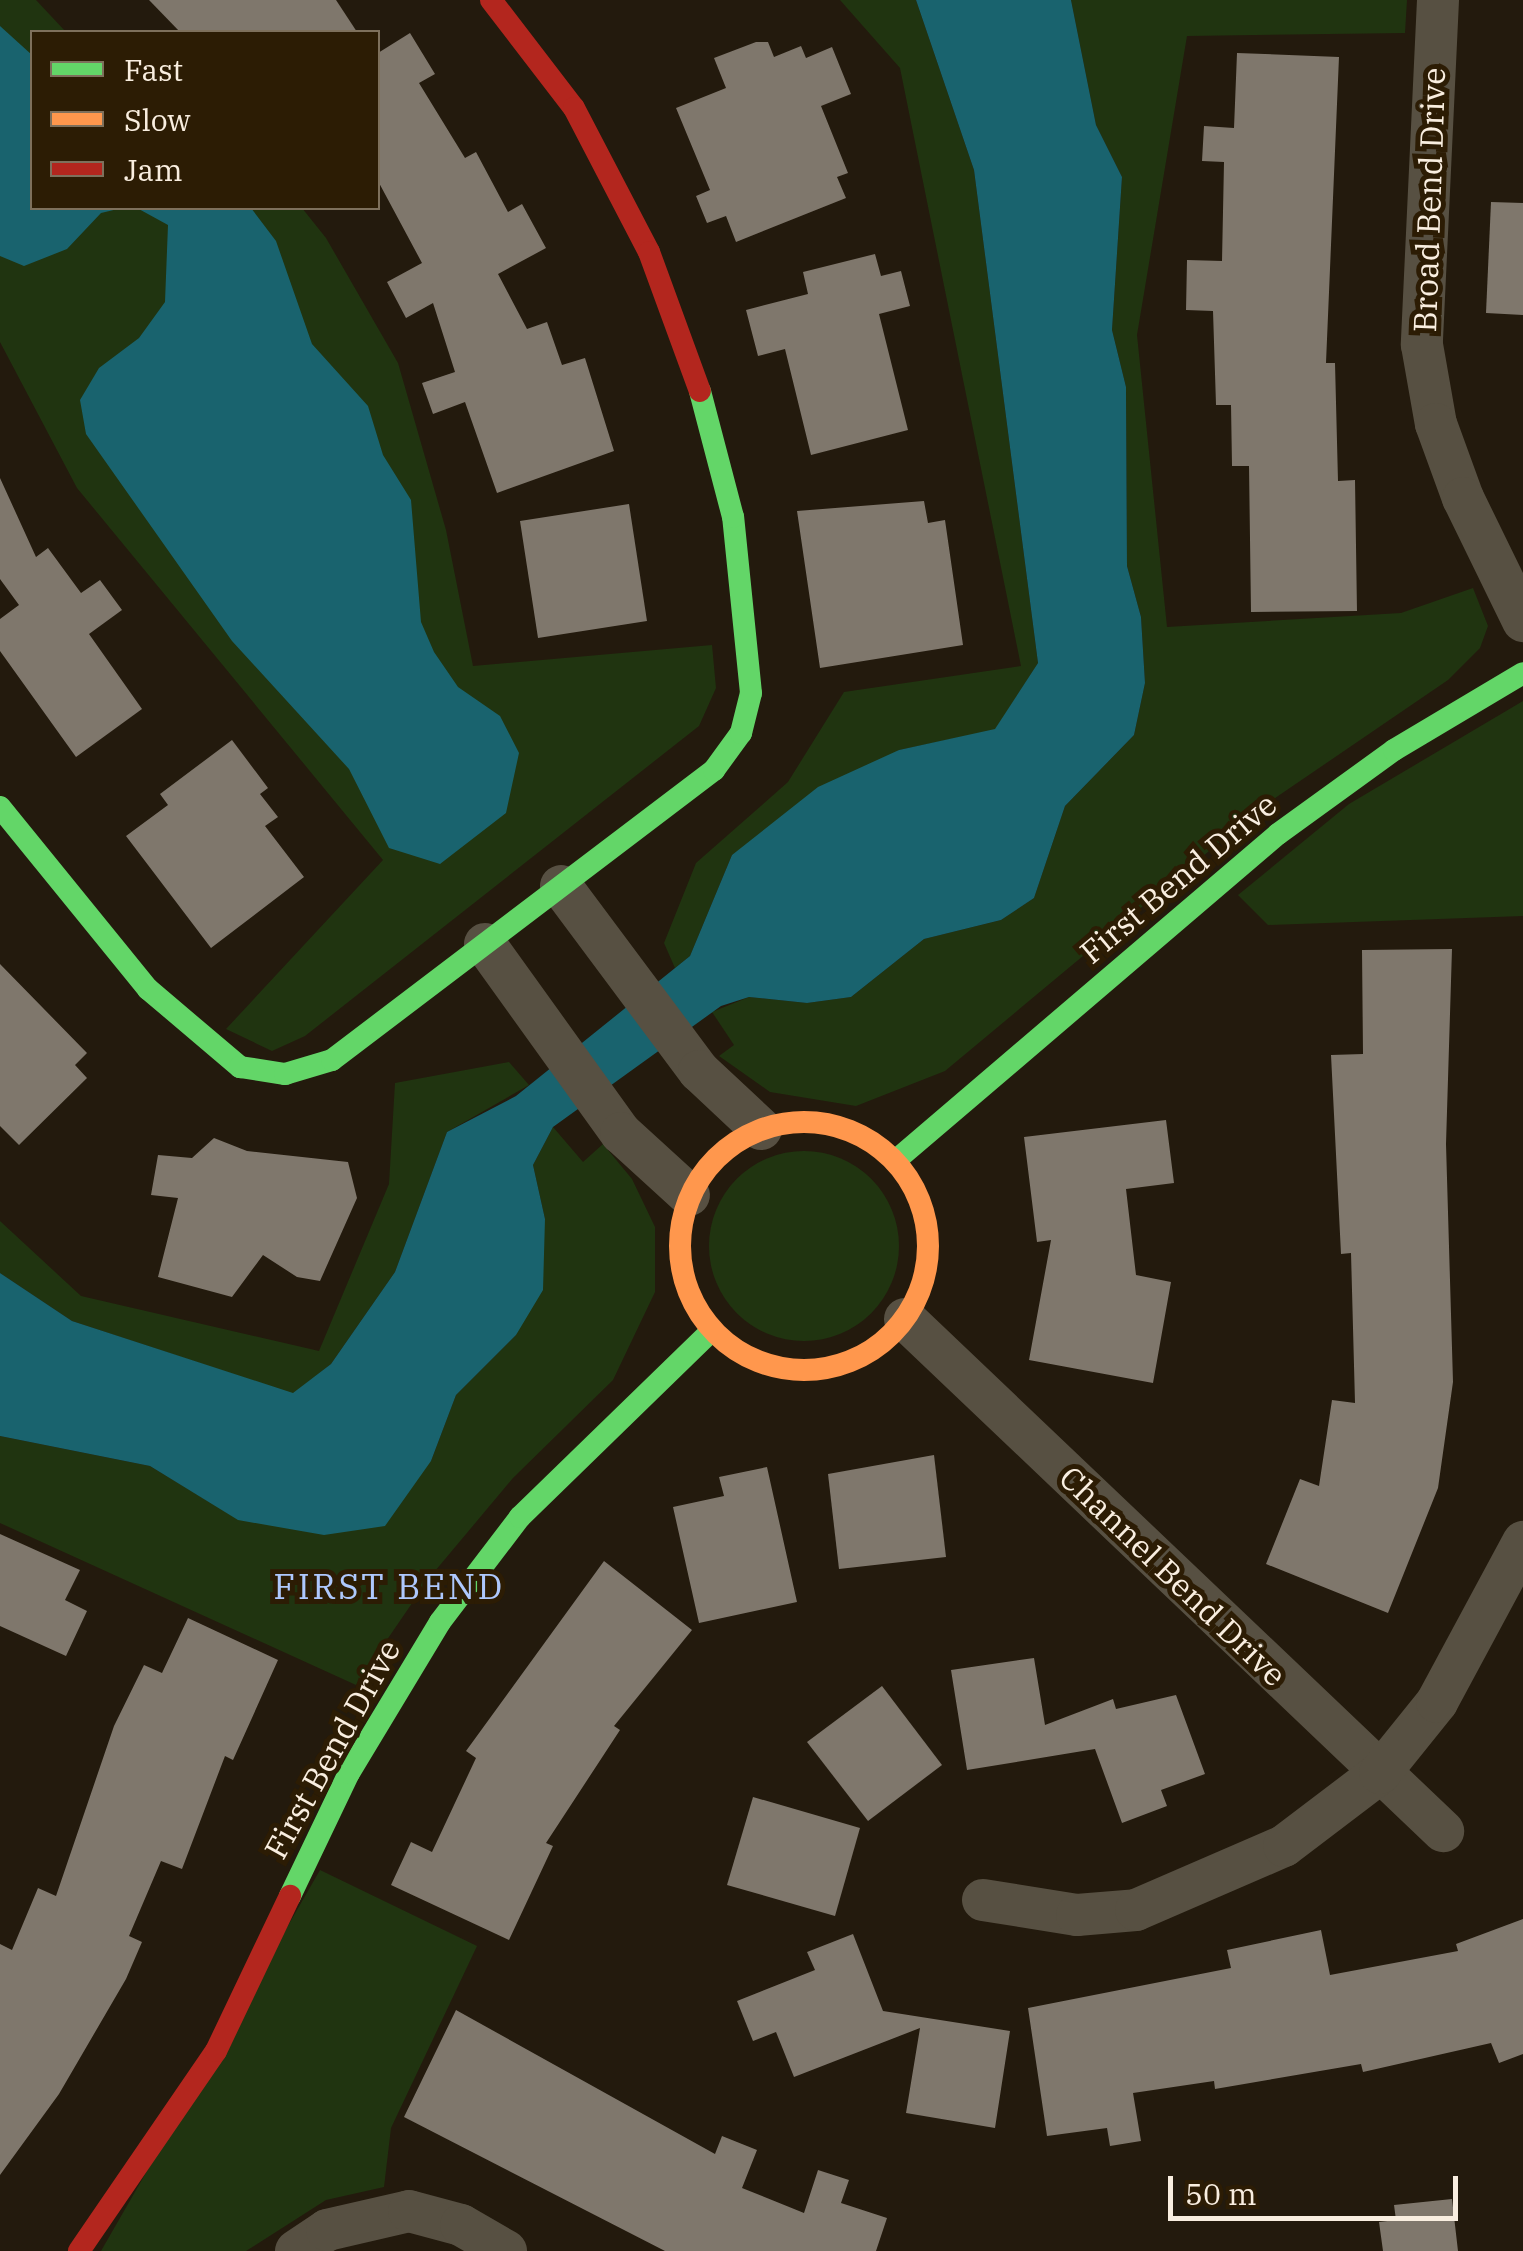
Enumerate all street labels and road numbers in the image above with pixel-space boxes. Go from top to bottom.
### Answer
street label: Broad Bend Drive [1405,67,1453,333]
street label: First Bend Drive [1072,785,1284,971]
street label: Channel Bend Drive [1052,1458,1294,1694]
street label: First Bend Drive [256,1633,408,1865]

